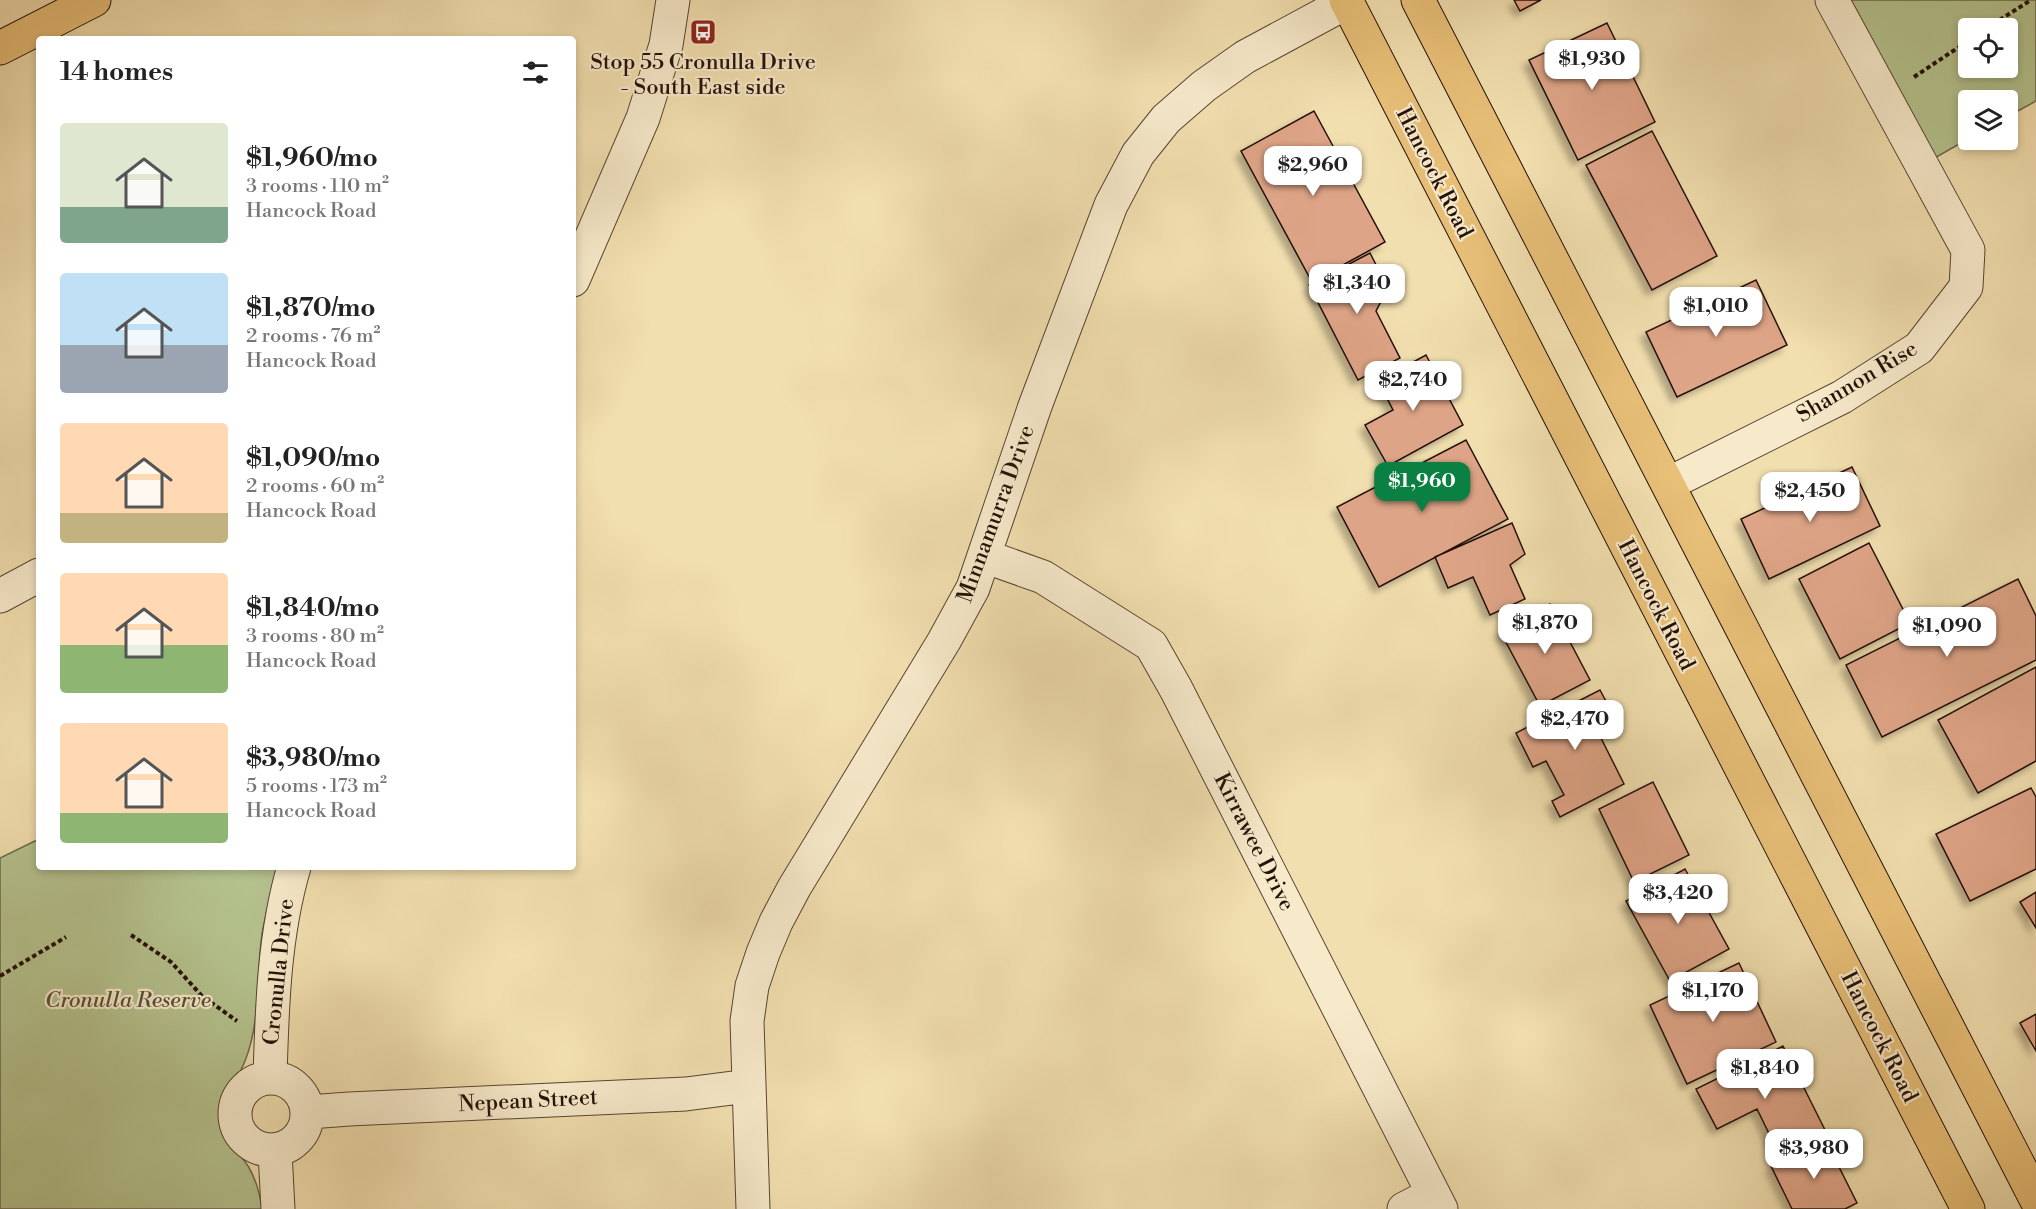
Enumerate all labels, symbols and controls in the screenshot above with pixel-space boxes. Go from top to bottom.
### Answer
bus stop icon: Stop 55 Cronulla Drive - South East side [688,17,718,47]
map controls [1958,18,2018,150]
button: locate [1958,18,2018,78]
pin: $1,930 [1543,40,1641,91]
text: $1,930 [1558,47,1626,72]
place label: Stop 55 Cronulla Drive - South East side [590,49,816,101]
text: 14 homes [60,56,173,88]
icon: filters [519,56,552,89]
button: layers [1958,90,2018,150]
street label: Hancock Road [1389,103,1479,243]
text: $1,960/mo [246,142,378,174]
pin: $2,960 [1264,146,1362,197]
icon: home [108,147,180,219]
text: $2,960 [1278,153,1348,178]
text: 3 rooms · 110 m² [246,174,389,199]
text: Hancock Road [246,199,376,224]
pin: $1,340 [1308,264,1406,315]
text: $1,340 [1323,271,1391,296]
pin: $1,010 [1667,287,1765,338]
text: $1,870/mo [246,292,376,324]
text: $1,010 [1683,294,1749,319]
icon: home [108,297,180,369]
text: 2 rooms · 76 m² [246,324,380,349]
street label: Shannon Rise [1792,335,1922,429]
text: Hancock Road [246,349,376,374]
pin: $2,740 [1364,361,1462,412]
text: $2,740 [1379,368,1448,393]
street label: Minnamurra Drive [951,422,1041,606]
text: $1,090/mo [246,442,380,474]
icon: home [108,447,180,519]
pin: $1,960 [1373,462,1471,513]
text: $1,960 [1388,469,1456,494]
pin: $2,450 [1761,472,1859,523]
text: 2 rooms · 60 m² [246,474,384,499]
text: $2,450 [1775,479,1845,504]
text: Hancock Road [246,499,376,524]
street label: Hancock Road [1611,535,1701,675]
text: $1,840/mo [246,592,379,624]
icon: home [108,597,180,669]
pin: $1,870 [1496,604,1594,655]
pin: $1,090 [1898,607,1996,658]
text: $1,870 [1512,611,1578,636]
text: $1,090 [1912,614,1982,639]
text: 3 rooms · 80 m² [246,624,384,649]
text: Hancock Road [246,649,376,674]
pin: $2,470 [1526,700,1624,751]
text: $2,470 [1541,707,1609,732]
text: $3,980/mo [246,742,381,774]
icon: home [108,747,180,819]
street label: Kirrawee Drive [1208,768,1300,916]
text: 5 rooms · 173 m² [246,774,387,799]
text: Hancock Road [246,799,376,824]
pin: $3,420 [1629,874,1727,925]
text: $3,420 [1643,881,1713,906]
street label: Cronulla Drive [258,897,300,1047]
street label: Hancock Road [1834,967,1924,1107]
pin: $1,170 [1664,972,1762,1023]
text: $1,170 [1682,979,1744,1004]
park label: Cronulla Reserve [45,987,211,1014]
pin: $1,840 [1716,1049,1814,1100]
text: $1,840 [1731,1056,1799,1081]
street label: Nepean Street [458,1084,599,1118]
pin: $3,980 [1765,1129,1863,1180]
text: $3,980 [1779,1136,1849,1161]

